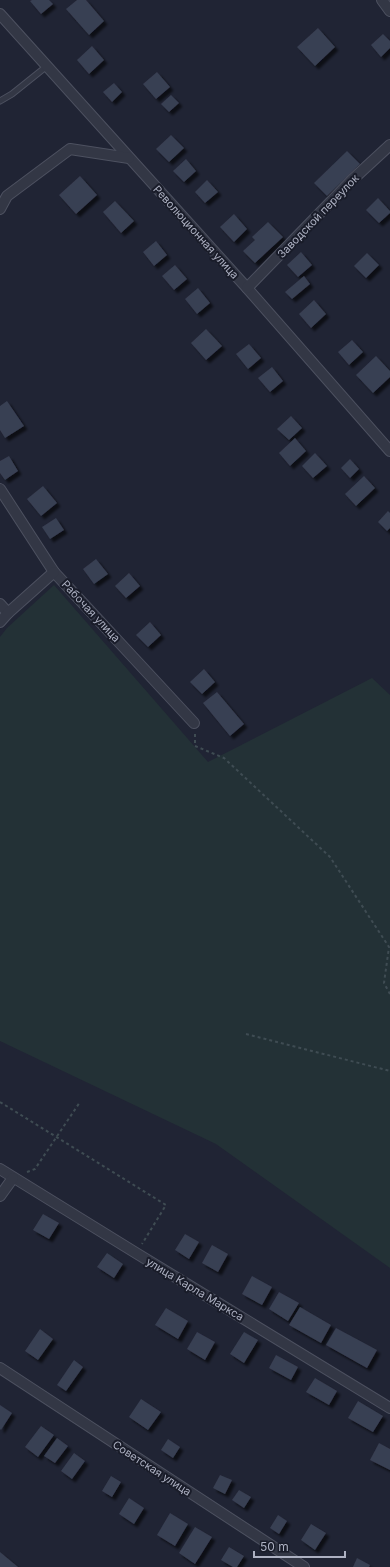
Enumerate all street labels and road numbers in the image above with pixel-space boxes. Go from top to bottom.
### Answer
street label: Заводской переулок [274,171,362,261]
street label: Революционная улица [150,182,242,282]
street label: Рабочая улица [59,577,123,645]
street label: улица Карла Маркса [144,1254,246,1324]
street label: Советская улица [110,1437,194,1499]

